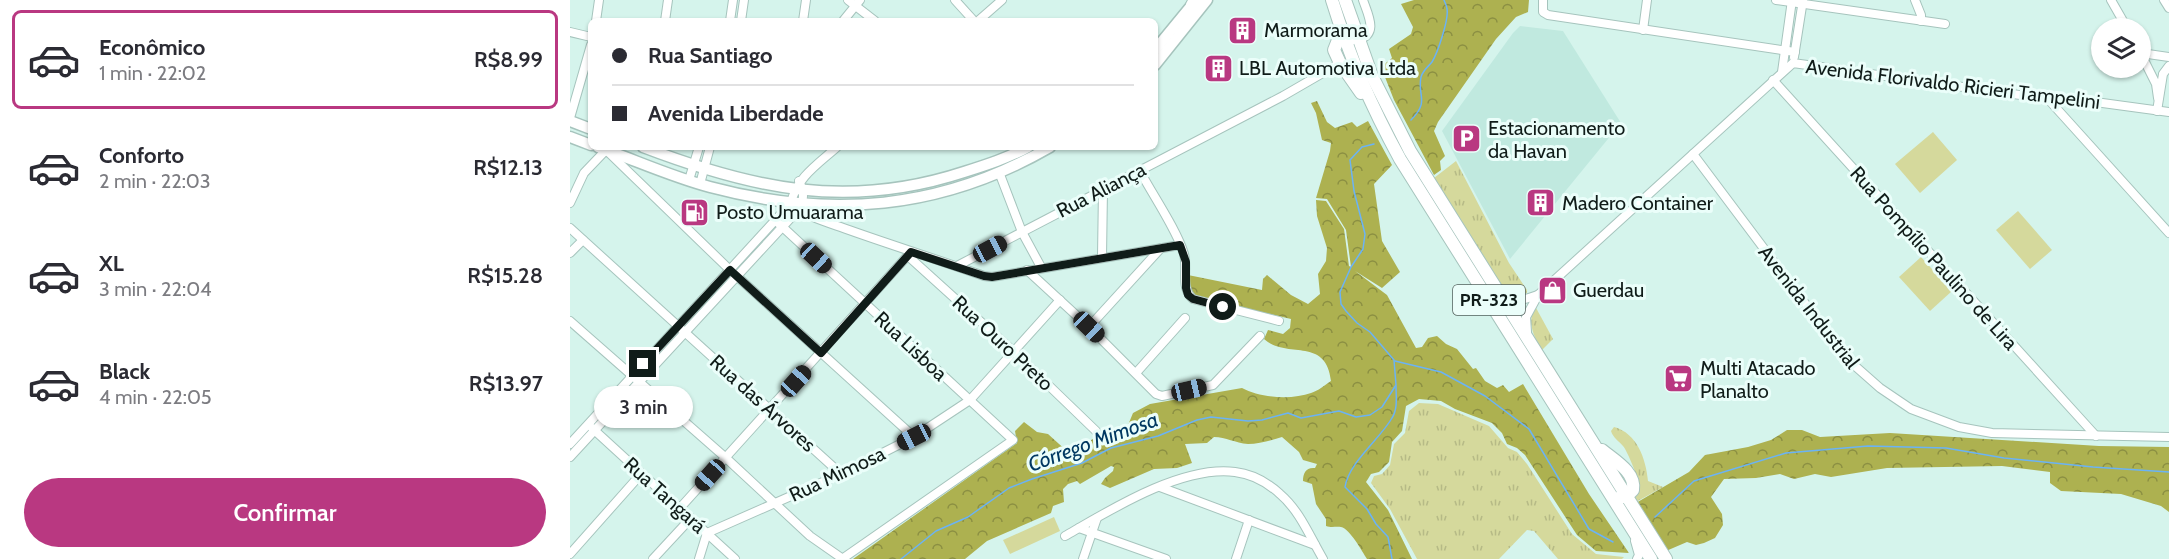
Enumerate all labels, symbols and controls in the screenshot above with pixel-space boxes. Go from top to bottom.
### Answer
building icon: Marmorama [1227,14,1259,46]
place label: Marmorama [1264,18,1368,42]
map controls [2091,18,2151,78]
button: layers [2091,18,2151,78]
icon: car [27,33,81,87]
text: Econômico [99,34,205,61]
text: Rua Santiago [648,42,773,69]
text: R$8.99 [474,46,543,73]
building icon: LBL Automotiva Ltda [1202,52,1234,84]
street label: Avenida Florivaldo Ricieri Tampelini [1804,54,2102,114]
place label: LBL Automotiva Ltda [1239,56,1416,80]
text: 1 min · 22:02 [99,61,206,85]
text: Avenida Liberdade [648,100,824,127]
place label: Estacionamento da Havan [1488,116,1625,163]
parking icon: Estacionamento da Havan [1451,123,1483,155]
icon: car [27,141,81,195]
text: Conforto [99,142,184,169]
text: R$12.13 [473,154,543,181]
street label: Rua Aliança [1052,157,1150,223]
street label: Rua Pompílio Paulino de Lira [1845,161,2023,355]
text: 2 min · 22:03 [99,169,211,193]
building icon: Madero Container [1525,187,1557,219]
place label: Madero Container [1562,191,1714,215]
fuel station icon: Posto Umuarama [679,196,711,228]
place label: Posto Umuarama [716,200,864,224]
car [970,233,1010,265]
car [797,239,835,277]
street label: Avenida Industrial [1753,241,1865,374]
icon: car [27,249,81,303]
text: XL [99,250,124,277]
text: R$15.28 [467,262,543,289]
shop icon: Guerdau [1536,274,1568,306]
text: 3 min · 22:04 [99,277,212,301]
place label: Guerdau [1573,278,1644,302]
road number: PR-323 [1453,285,1525,315]
street label: Rua Ouro Preto [948,290,1058,396]
route start [1209,293,1236,320]
street label: Rua Lisboa [870,306,953,386]
car [1070,308,1108,346]
street label: Rua das Árvores [705,349,821,457]
route end [629,350,656,377]
place label: Multi Atacado Planalto [1700,356,1815,403]
icon: car [27,357,81,411]
text: Black [99,358,150,385]
car [777,362,815,400]
supermarket icon: Multi Atacado Planalto [1663,363,1695,395]
text: R$13.97 [469,370,543,397]
car [1169,377,1209,403]
text: 4 min · 22:05 [99,385,212,409]
callout: 3 min [593,385,692,427]
text: 3 min [619,395,668,419]
water label: Córrego Mimosa [1024,406,1161,477]
car [894,421,934,453]
street label: Rua Mimosa [785,441,889,507]
street label: Rua Tangará [619,452,711,538]
car [691,456,729,494]
button: Confirmar [24,478,546,547]

